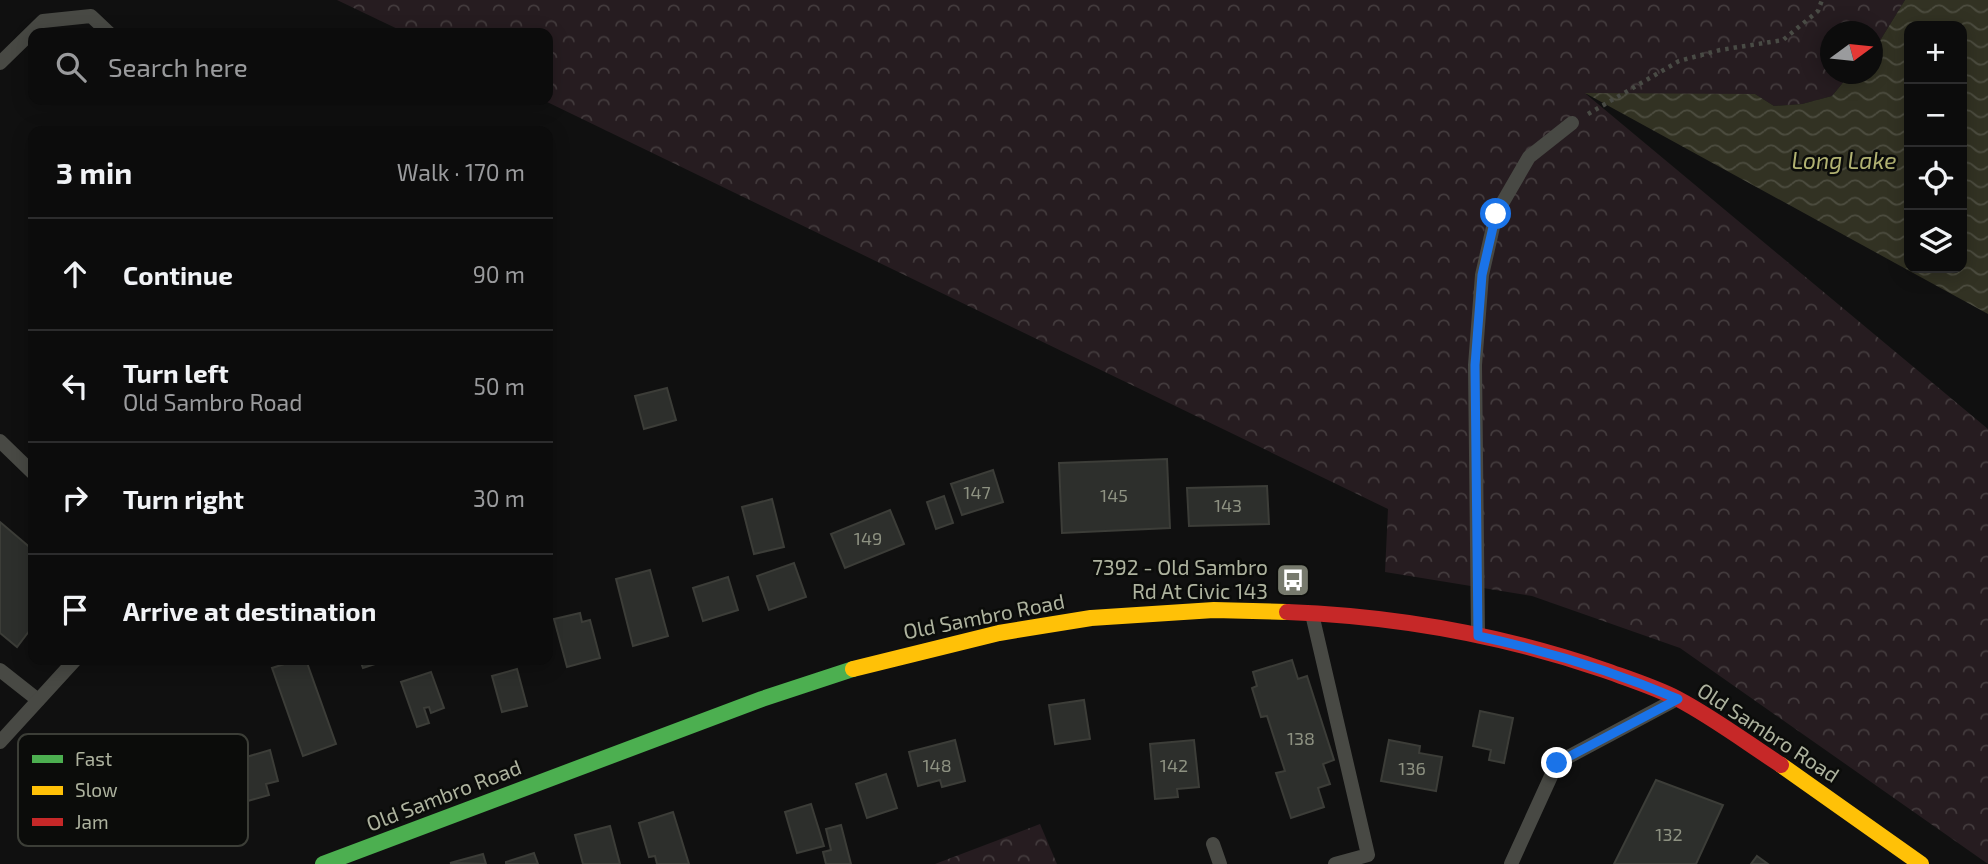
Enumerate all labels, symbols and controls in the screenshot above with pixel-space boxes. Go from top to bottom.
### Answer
north arrow [1820,21,1883,84]
map controls [1904,21,1967,273]
button: + [1904,21,1967,84]
search box [28,28,553,105]
icon: search [52,48,90,86]
text: Search here [108,51,248,82]
button: − [1904,84,1967,147]
water label: Long Lake [1791,146,1897,174]
button: locate [1904,147,1967,210]
text: 3 min [56,154,132,190]
text: Walk · 170 m [397,158,525,186]
route start [1480,198,1511,229]
button: layers [1904,210,1967,273]
icon: ahead [56,255,94,293]
text: Continue [123,259,233,290]
text: 90 m [473,260,525,288]
text: Turn left [123,357,229,388]
icon: left [56,367,94,405]
text: 50 m [474,372,525,400]
text: Old Sambro Road [123,388,302,416]
icon: right [56,479,94,517]
house number: 147 [963,481,991,503]
text: Turn right [123,483,244,514]
text: 30 m [473,484,525,512]
house number: 145 [1100,484,1128,506]
house number: 143 [1214,494,1242,516]
house number: 149 [854,527,882,549]
place label: 7392 - Old Sambro Rd At Civic 143 [1092,554,1268,603]
bus stop icon: 7392 - Old Sambro Rd At Civic 143 [1274,561,1312,599]
street label: Old Sambro Road [901,588,1066,643]
icon: arrive [56,591,94,629]
text: Arrive at destination [123,595,376,626]
street label: Old Sambro Road [1693,677,1844,787]
house number: 138 [1287,727,1315,749]
legend [18,734,248,846]
text: Fast [75,747,112,770]
route end [1541,747,1572,778]
street label: Old Sambro Road [363,754,524,836]
house number: 148 [922,754,952,776]
house number: 142 [1160,754,1188,776]
house number: 136 [1398,757,1426,779]
text: Slow [75,778,118,801]
text: Jam [75,810,109,833]
house number: 132 [1655,823,1683,845]

